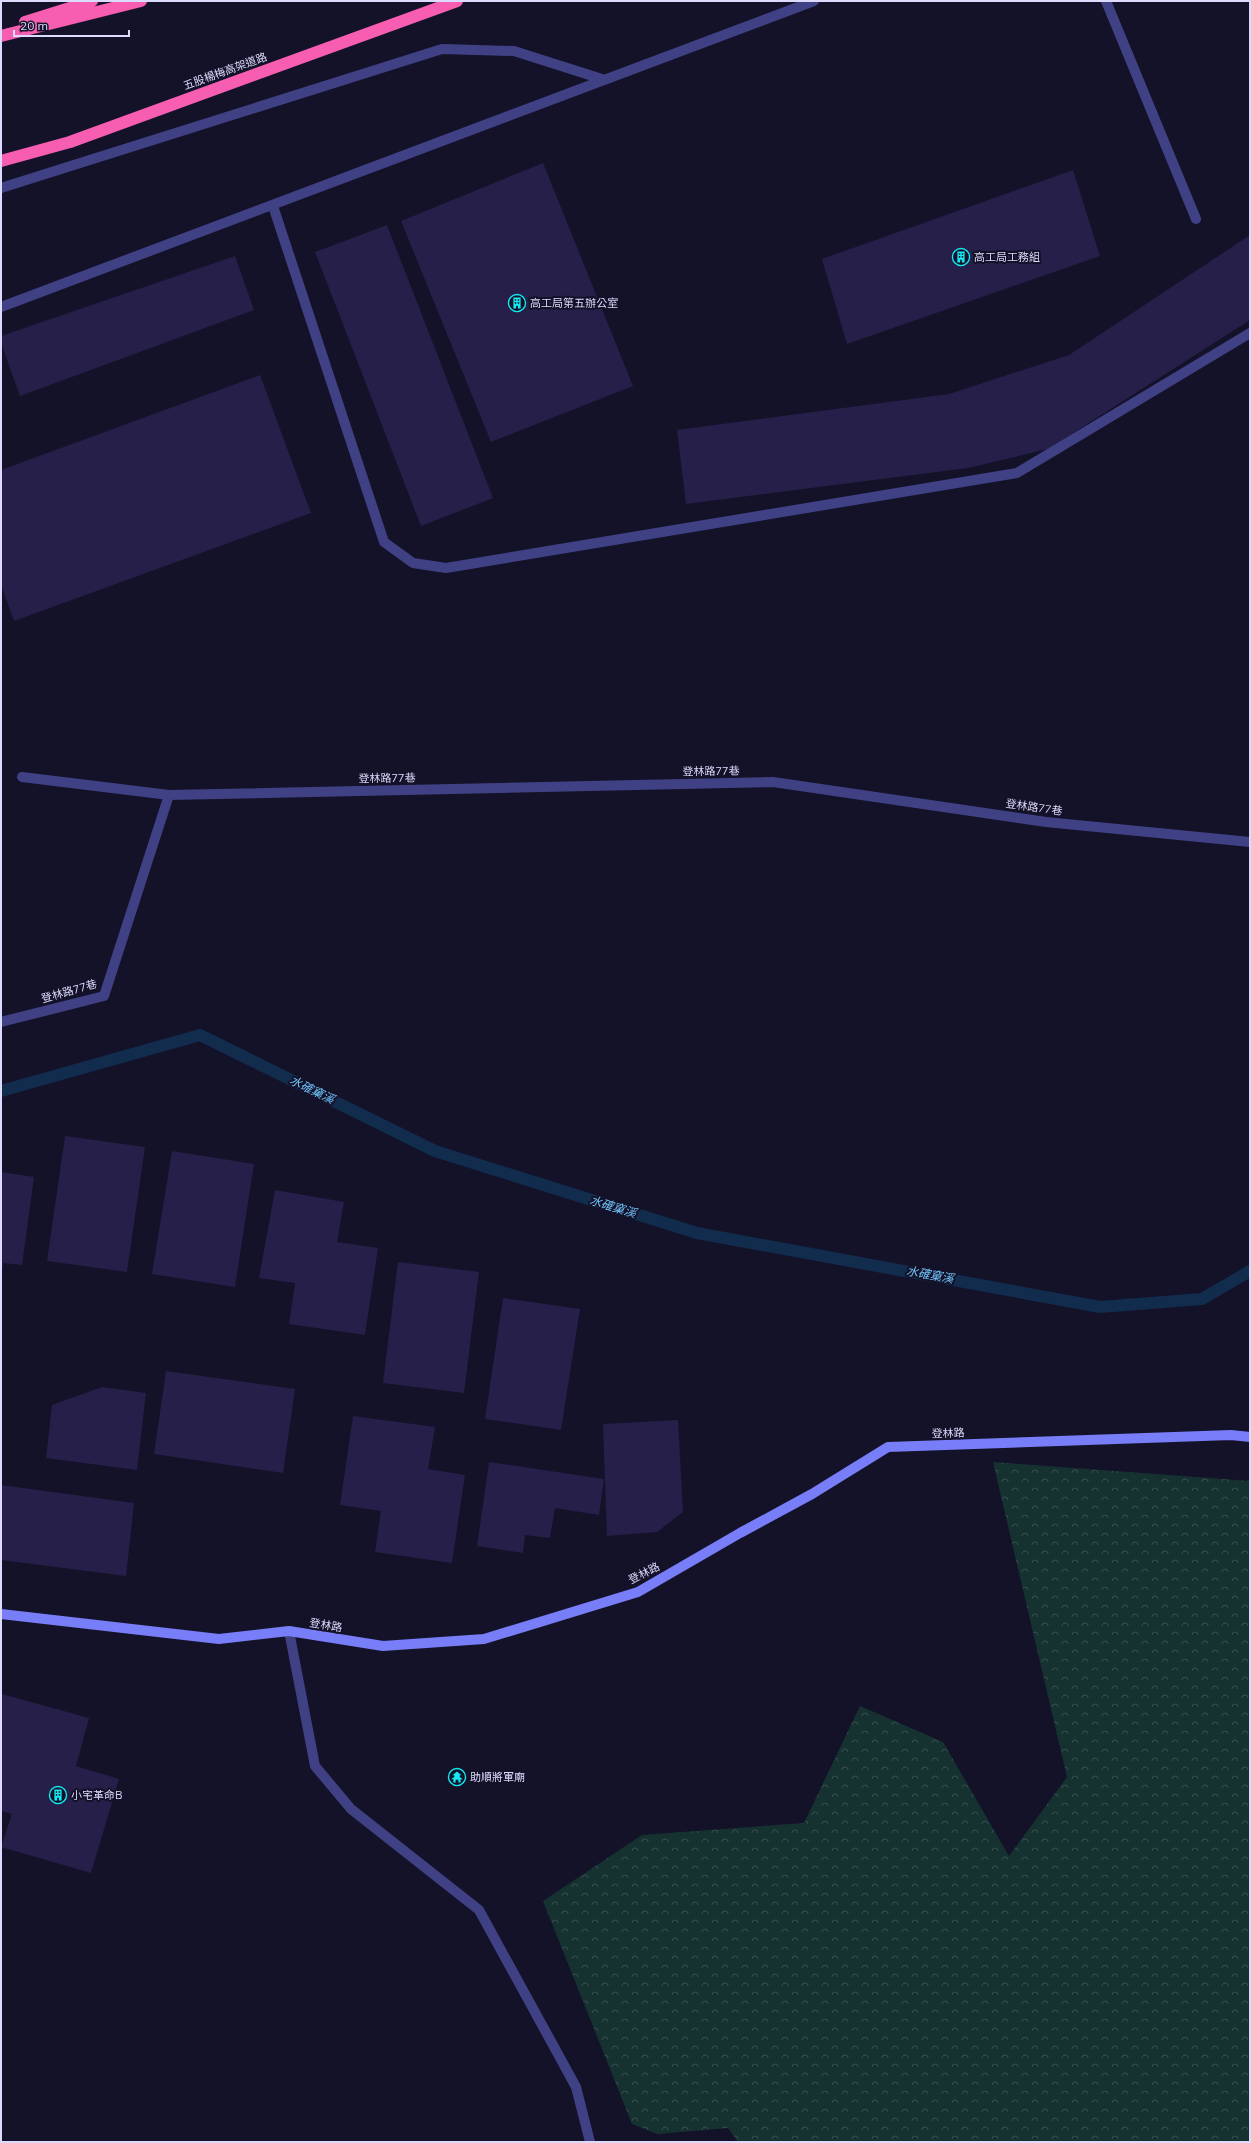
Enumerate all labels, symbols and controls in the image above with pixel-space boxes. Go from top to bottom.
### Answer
scale bar [14,12,129,38]
text: 20 m [20,18,48,33]
street label: 五股楊梅高架道路 [181,49,269,93]
building icon: 高工局工務組 [951,247,971,267]
place label: 高工局工務組 [974,250,1040,264]
building icon: 高工局第五辦公室 [507,293,527,313]
place label: 高工局第五辦公室 [530,296,618,310]
street label: 登林路77巷 [682,764,740,778]
street label: 登林路77巷 [358,771,416,785]
street label: 登林路77巷 [1005,796,1063,818]
street label: 登林路77巷 [40,976,98,1006]
water label: 水確窠溪 [287,1072,339,1108]
water label: 水確窠溪 [588,1192,640,1221]
water label: 水確窠溪 [905,1263,957,1286]
street label: 登林路 [931,1425,965,1441]
street label: 登林路 [626,1559,662,1587]
street label: 登林路 [309,1616,343,1634]
temple icon: 助順將軍廟 [447,1767,467,1787]
place label: 助順將軍廟 [470,1770,525,1784]
building icon: 小宅革命B [48,1785,68,1805]
place label: 小宅革命B [71,1788,122,1802]

